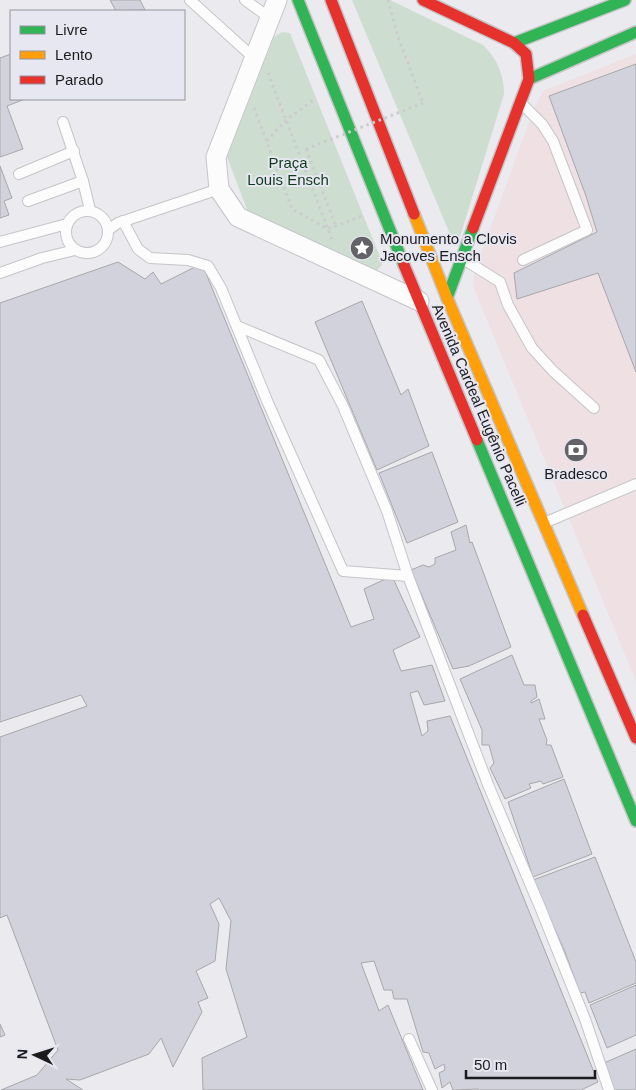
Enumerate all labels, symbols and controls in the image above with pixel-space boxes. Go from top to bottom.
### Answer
legend [10,10,185,100]
text: Livre [55,21,88,38]
text: Lento [55,46,93,63]
text: Parado [55,71,103,88]
park label: Praça Louis Ensch [247,154,329,188]
place label: Monumento a Clovis Jacoves Ensch [380,230,517,264]
place icon: Monumento a Clovis Jacoves Ensch [349,235,375,261]
street label: Avenida Cardeal Eugênio Pacelli [429,301,530,509]
bank icon: Bradesco [563,437,589,463]
place label: Bradesco [544,465,608,482]
north arrow [10,1030,60,1080]
text: N [14,1048,30,1060]
scale bar [466,1048,595,1080]
text: 50 m [474,1056,507,1073]

